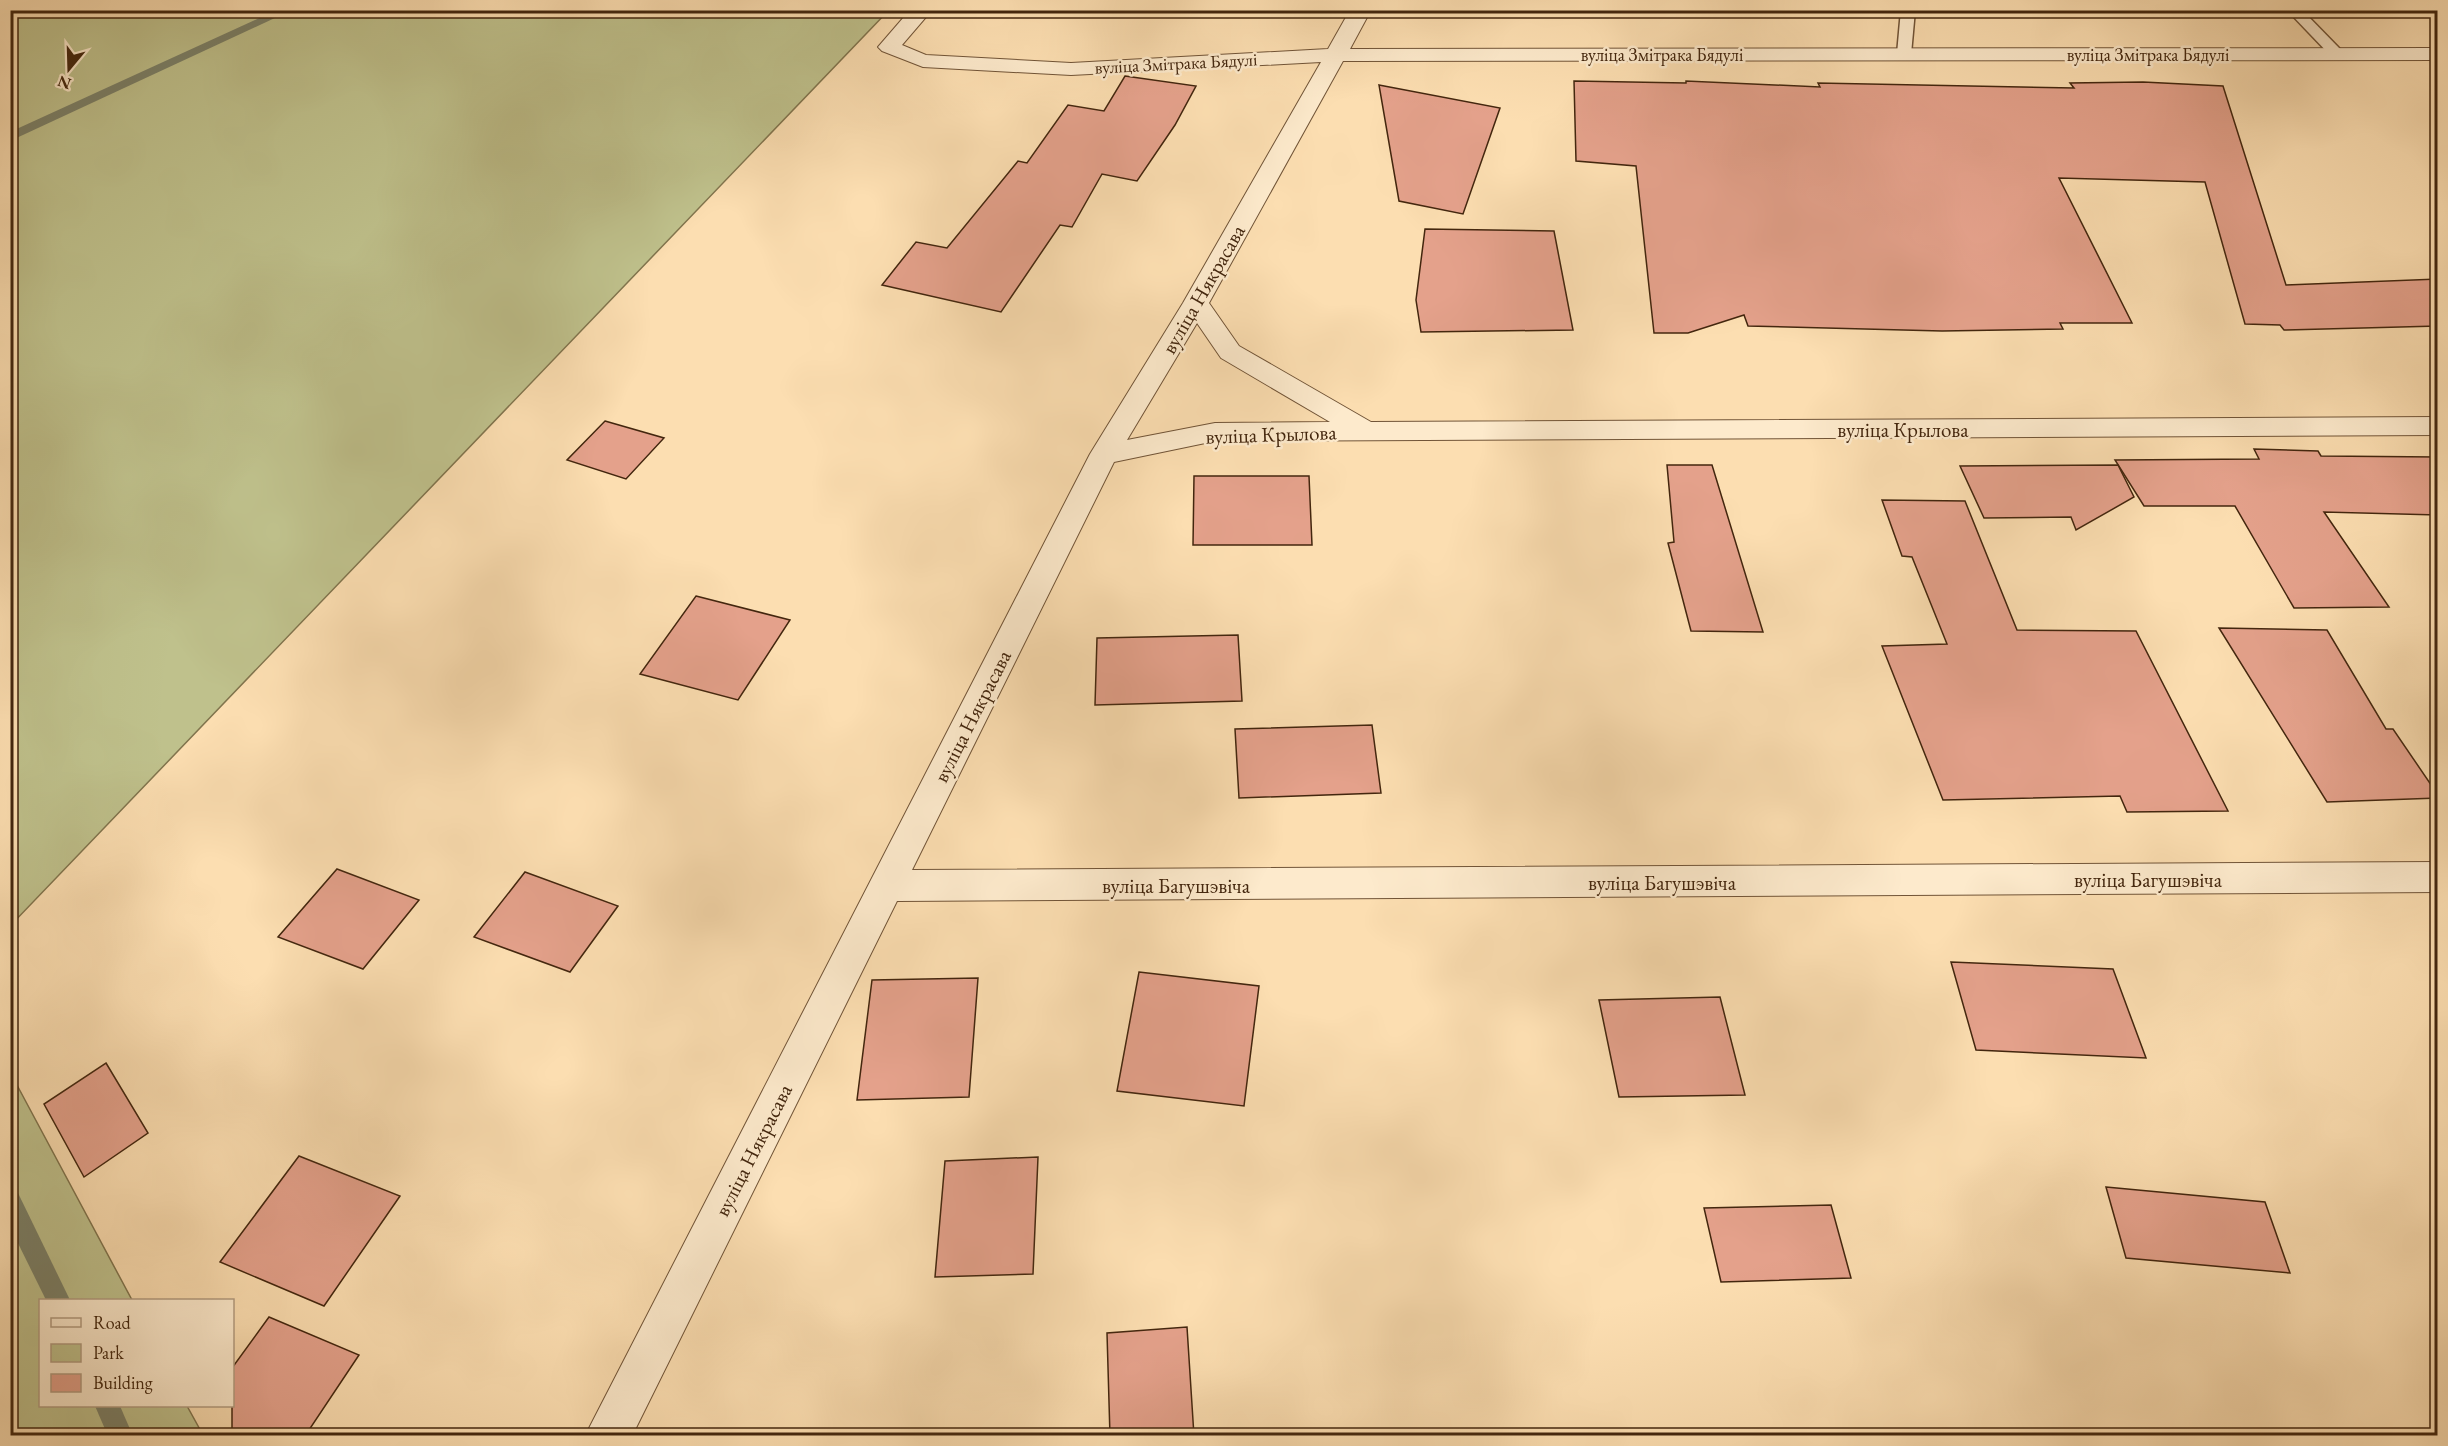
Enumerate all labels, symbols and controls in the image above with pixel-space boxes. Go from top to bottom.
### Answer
north arrow [39,39,99,99]
street label: вуліца Змітрака Бядулі [1581,43,1744,66]
street label: вуліца Змітрака Бядулі [2067,43,2230,66]
street label: вуліца Змітрака Бядулі [1094,47,1258,79]
text: N [55,71,74,95]
street label: вуліца Някрасава [1155,219,1251,359]
street label: вуліца Крылова [1837,416,1969,443]
street label: вуліца Крылова [1205,418,1338,450]
street label: вуліца Някрасава [927,645,1017,787]
street label: вуліца Багушэвіча [2074,866,2223,893]
street label: вуліца Багушэвіча [1588,869,1737,896]
street label: вуліца Багушэвіча [1102,872,1251,899]
street label: вуліца Някрасава [708,1079,798,1221]
legend [39,1299,234,1407]
text: Road [93,1311,132,1334]
text: Park [93,1341,124,1364]
text: Building [93,1371,153,1394]

